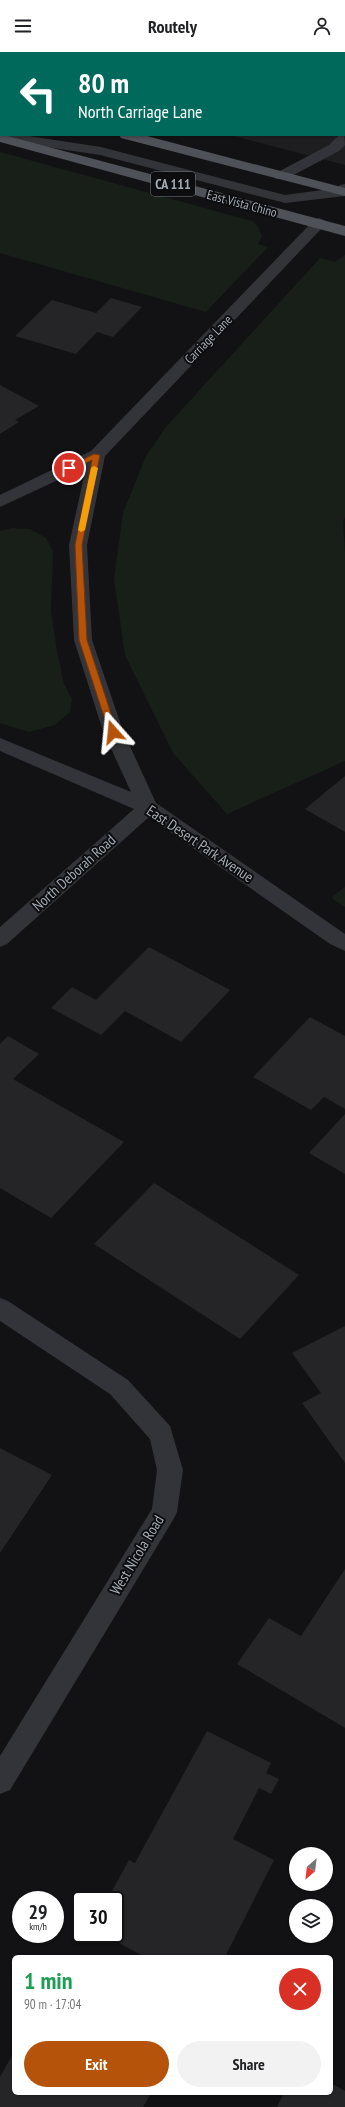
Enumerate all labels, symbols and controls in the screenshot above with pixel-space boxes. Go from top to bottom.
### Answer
icon: menu [12,15,34,37]
text: Routely [148,15,197,38]
icon: person [311,15,333,37]
text: 80 m [78,64,129,101]
icon: left [12,68,64,120]
text: North Carriage Lane [78,100,202,123]
road number: CA 111 [151,172,195,196]
street label: East Vista Chino [205,186,279,221]
street label: Carriage Lane [181,311,236,367]
pin [52,451,86,485]
icon: arrive [58,457,80,479]
position arrow [92,711,134,753]
street label: East Desert Park Avenue [143,801,257,886]
street label: North Deborah Road [28,830,119,915]
street label: West Nicola Road [105,1512,168,1598]
north arrow [289,1847,333,1891]
map controls [289,1847,333,1943]
speed limit sign: 30 [72,1891,124,1943]
text: 29 [28,1899,48,1925]
button: layers [289,1899,333,1943]
text: km/h [29,1920,47,1933]
text: 1 min [24,1965,72,1996]
button: close [279,1968,321,2010]
text: 90 m · 17:04 [24,1996,81,2013]
button: Exit [24,2041,169,2087]
button: Share [177,2041,321,2087]

